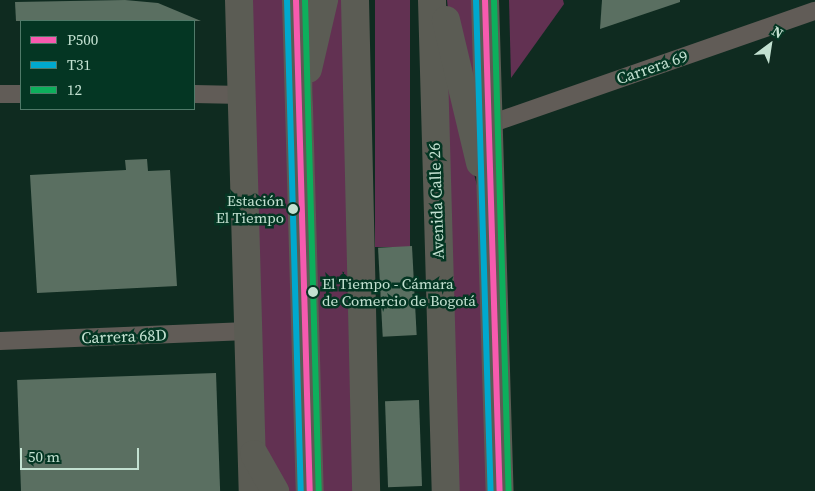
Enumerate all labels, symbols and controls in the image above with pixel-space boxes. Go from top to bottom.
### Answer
legend [20,20,195,110]
north arrow [745,20,795,70]
text: N [768,21,787,43]
text: P500 [67,29,98,50]
street label: Carrera 69 [614,46,690,88]
text: T31 [67,54,91,75]
text: 12 [67,79,82,100]
street label: Avenida Calle 26 [424,142,448,260]
place label: Estación El Tiempo [216,191,284,226]
marker: Estación El Tiempo [288,204,298,214]
place label: El Tiempo - Cámara de Comercio de Bogotá [322,274,476,309]
marker: El Tiempo - Cámara de Comercio de Bogotá [308,287,318,297]
street label: Carrera 68D [81,325,167,347]
scale bar [22,438,141,470]
text: 50 m [28,446,60,467]

